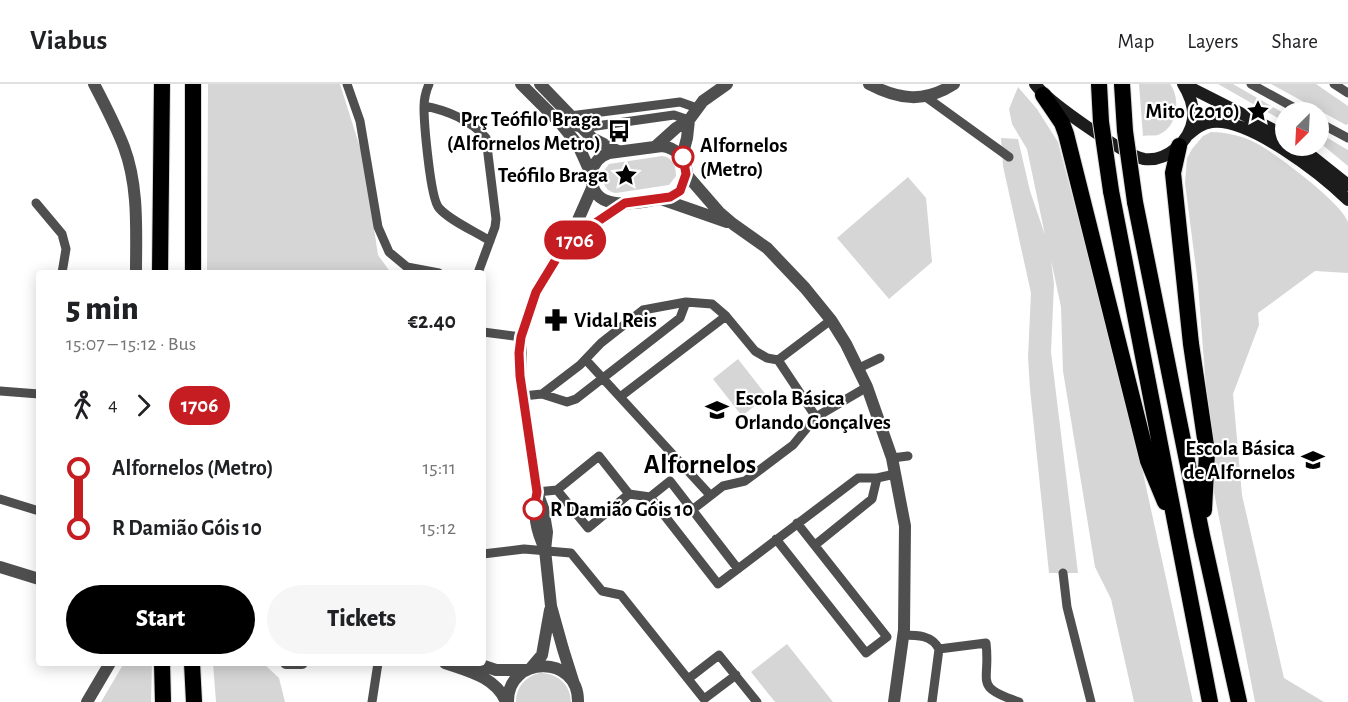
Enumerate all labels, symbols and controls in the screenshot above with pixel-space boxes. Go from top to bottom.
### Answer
text: Viabus [30,27,107,55]
text: Map [1118,31,1154,52]
text: Layers [1187,31,1238,52]
text: Share [1271,31,1318,52]
place icon: Mito (2010) [1245,98,1271,124]
place label: Mito (2010) [1145,101,1240,122]
north arrow [1275,102,1329,156]
map controls [1275,102,1329,156]
place label: Prç Teófilo Braga (Alfornelos Metro) [447,109,601,154]
bus stop icon: Prç Teófilo Braga (Alfornelos Metro) [606,118,632,144]
place label: Alfornelos (Metro) [700,135,787,180]
marker: Alfornelos (Metro) [672,146,694,168]
place icon: Teófilo Braga [613,162,639,188]
place label: Teófilo Braga [498,165,608,186]
line badge: 1706 [533,220,617,260]
text: 1706 [556,230,594,251]
text: 5 min [66,293,139,326]
pharmacy icon: Vidal Reis [543,307,569,333]
text: €2.40 [408,310,456,332]
place label: Vidal Reis [574,310,657,331]
text: 15:07 – 15:12 · Bus [66,334,196,354]
place label: Escola Básica Orlando Gonçalves [735,388,891,433]
icon: walk [66,389,99,422]
icon: forward [127,389,160,422]
text: 4 [108,395,118,415]
text: 1706 [181,395,218,416]
school or university icon: Escola Básica Orlando Gonçalves [704,397,730,423]
place label: Escola Básica de Alfornelos [1183,438,1295,483]
school or university icon: Escola Básica de Alfornelos [1300,447,1326,473]
district label: Alfornelos [644,451,756,478]
text: Alfornelos (Metro) [112,457,274,479]
text: 15:11 [422,458,456,478]
marker: R Damião Góis 10 [523,498,545,520]
place label: R Damião Góis 10 [550,499,693,520]
text: R Damião Góis 10 [112,517,262,539]
text: 15:12 [420,518,456,538]
button: Start [66,585,255,654]
button: Tickets [267,585,456,654]

